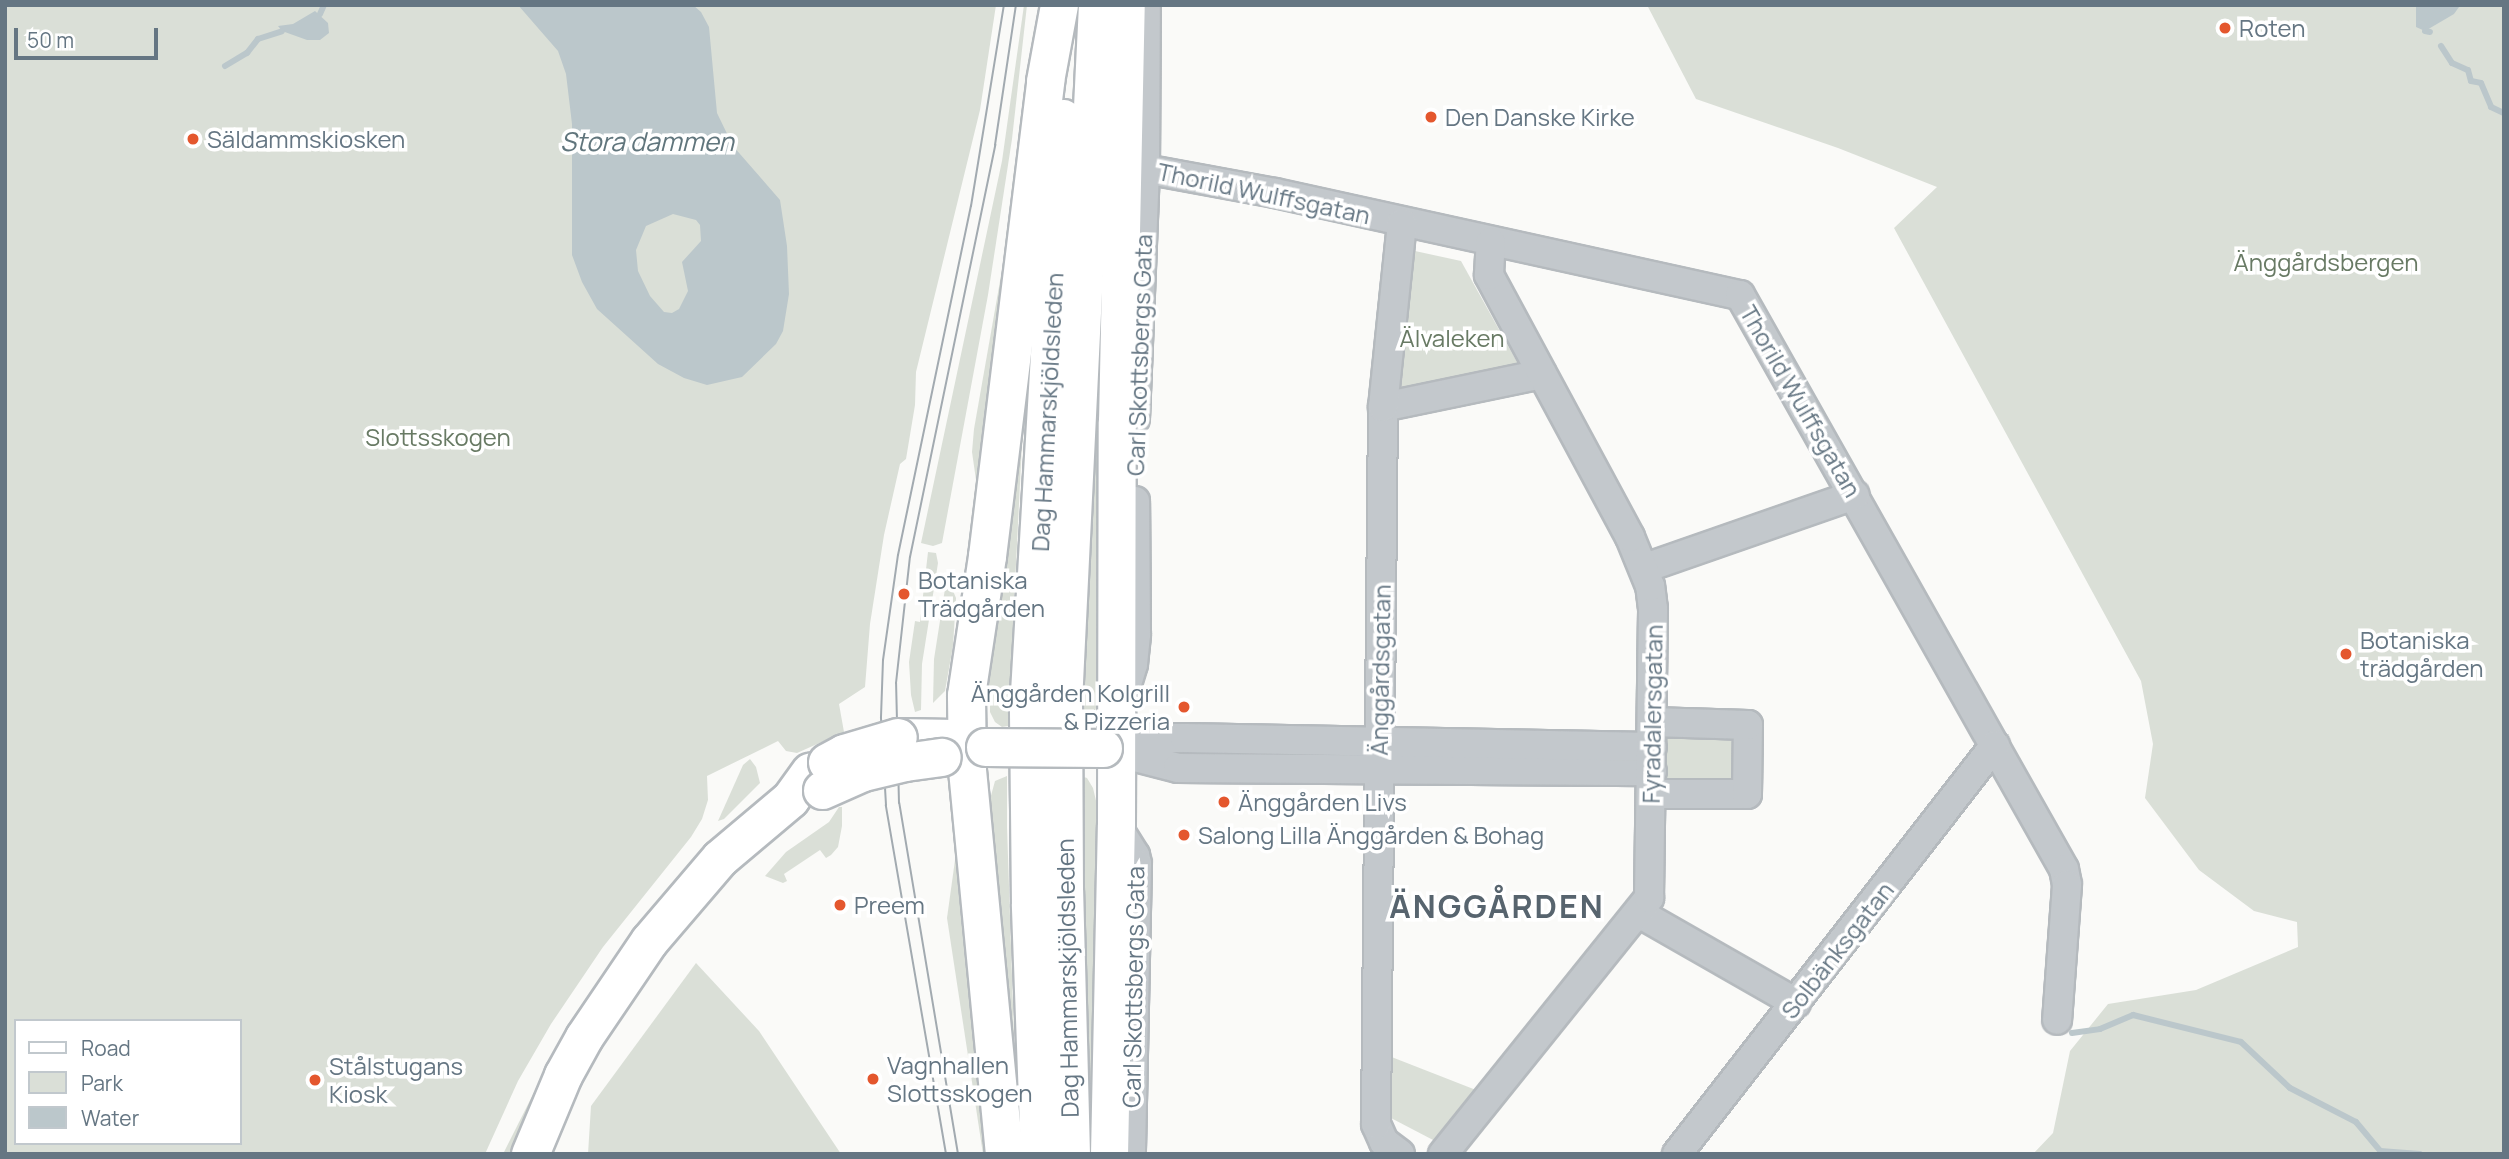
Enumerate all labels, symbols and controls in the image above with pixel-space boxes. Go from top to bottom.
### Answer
scale bar [18,14,161,58]
place label: Roten [2239,14,2305,42]
marker: Roten [2217,20,2233,36]
text: 50 m [27,26,74,54]
place label: Den Danske Kirke [1445,103,1635,131]
marker: Den Danske Kirke [1423,109,1439,125]
place label: Säldammskiosken [207,125,405,153]
water label: Stora dammen [560,126,734,158]
marker: Säldammskiosken [185,131,201,147]
street label: Thorild Wulffsgatan [1155,156,1373,230]
street label: Carl Skottsbergs Gata [1120,234,1158,476]
park label: Änggårdsbergen [2234,248,2418,276]
street label: Dag Hammarskjöldsleden [1025,272,1069,552]
street label: Thorild Wulffsgatan [1734,300,1868,502]
park label: Älvaleken [1400,324,1504,352]
park label: Slottsskogen [365,423,511,451]
place label: Botaniska Trädgården [918,566,1045,622]
street label: Änggårdsgatan [1364,584,1396,756]
marker: Botaniska Trädgården [896,586,912,602]
street label: Fyradalersgatan [1636,624,1668,804]
place label: Botaniska trädgården [2360,626,2483,682]
marker: Botaniska trädgården [2338,646,2354,662]
place label: Änggården Kolgrill & Pizzeria [971,679,1170,735]
marker: Änggården Kolgrill & Pizzeria [1176,699,1192,715]
place label: Änggården Livs [1238,788,1407,816]
marker: Änggården Livs [1216,794,1232,810]
place label: Salong Lilla Änggården & Bohag [1198,821,1544,849]
marker: Salong Lilla Änggården & Bohag [1176,827,1192,843]
street label: Dag Hammarskjöldsleden [1050,838,1084,1118]
street label: Carl Skottsbergs Gata [1116,866,1150,1108]
street label: Solbänksgatan [1775,876,1899,1024]
district label: ÄNGGÅRDEN [1390,887,1604,925]
place label: Preem [854,891,925,919]
marker: Preem [832,897,848,913]
legend [14,1019,242,1145]
text: Road [81,1034,131,1062]
place label: Vagnhallen Slottsskogen [887,1051,1033,1107]
place label: Stålstugans Kiosk [329,1052,463,1108]
text: Park [81,1069,123,1097]
marker: Vagnhallen Slottsskogen [865,1071,881,1087]
marker: Stålstugans Kiosk [307,1072,323,1088]
text: Water [81,1104,139,1132]

